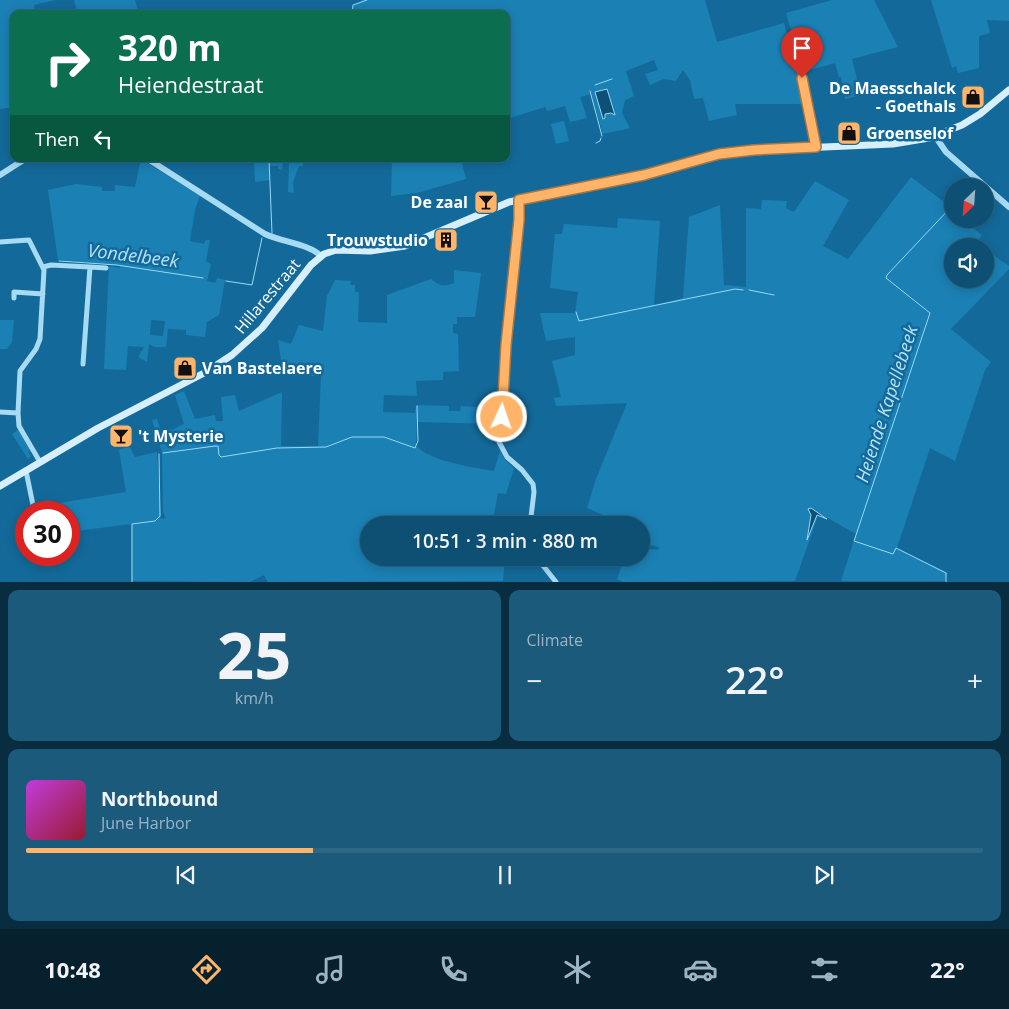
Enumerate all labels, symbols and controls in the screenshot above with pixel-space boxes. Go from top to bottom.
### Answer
text: 320 m [118,24,222,71]
pin [781,27,823,78]
icon: right [35,30,100,95]
icon: arrive [788,34,816,62]
text: Heiendestraat [118,69,263,99]
place label: De Maesschalck - Goethals [829,77,956,117]
shop icon: De Maesschalck - Goethals [960,84,986,110]
shop icon: Groenselof [836,120,862,146]
place label: Groenselof [866,122,954,144]
icon: left [89,125,117,153]
text: Then [35,126,79,152]
north arrow [944,178,994,228]
map controls [944,178,994,288]
bar icon: De zaal [473,189,499,215]
place label: De zaal [411,191,468,213]
building icon: Trouwstudio [433,227,459,253]
place label: Trouwstudio [327,229,428,251]
water label: Vondelbeek [86,238,181,273]
button: sound [944,238,994,288]
street label: Hillarestraat [229,254,305,338]
water label: Heiende Kapellebeek [849,321,923,485]
shop icon: Van Bastelaere [172,355,198,381]
place label: Van Bastelaere [202,357,322,379]
position arrow [475,390,527,442]
bar icon: 't Mysterie [108,423,134,449]
place label: 't Mysterie [138,425,224,447]
speed limit sign: 30 [15,501,80,566]
text: 10:51 · 3 min · 880 m [412,528,598,554]
text: 25 [217,610,291,698]
text: Climate [527,629,583,651]
text: 22° [725,653,785,705]
text: − [527,661,543,699]
text: + [967,661,983,699]
text: km/h [235,687,274,709]
text: Northbound [101,786,218,812]
text: June Harbor [101,812,191,834]
icon: previous [172,861,200,889]
icon: pause [491,861,519,889]
icon: next [810,861,838,889]
icon: directions [189,952,224,987]
icon: music [313,952,348,987]
icon: phone [436,952,471,987]
icon: climate [560,952,595,987]
icon: car [683,952,718,987]
icon: filters [807,952,842,987]
text: 10:48 [44,954,101,984]
text: 22° [930,954,965,984]

